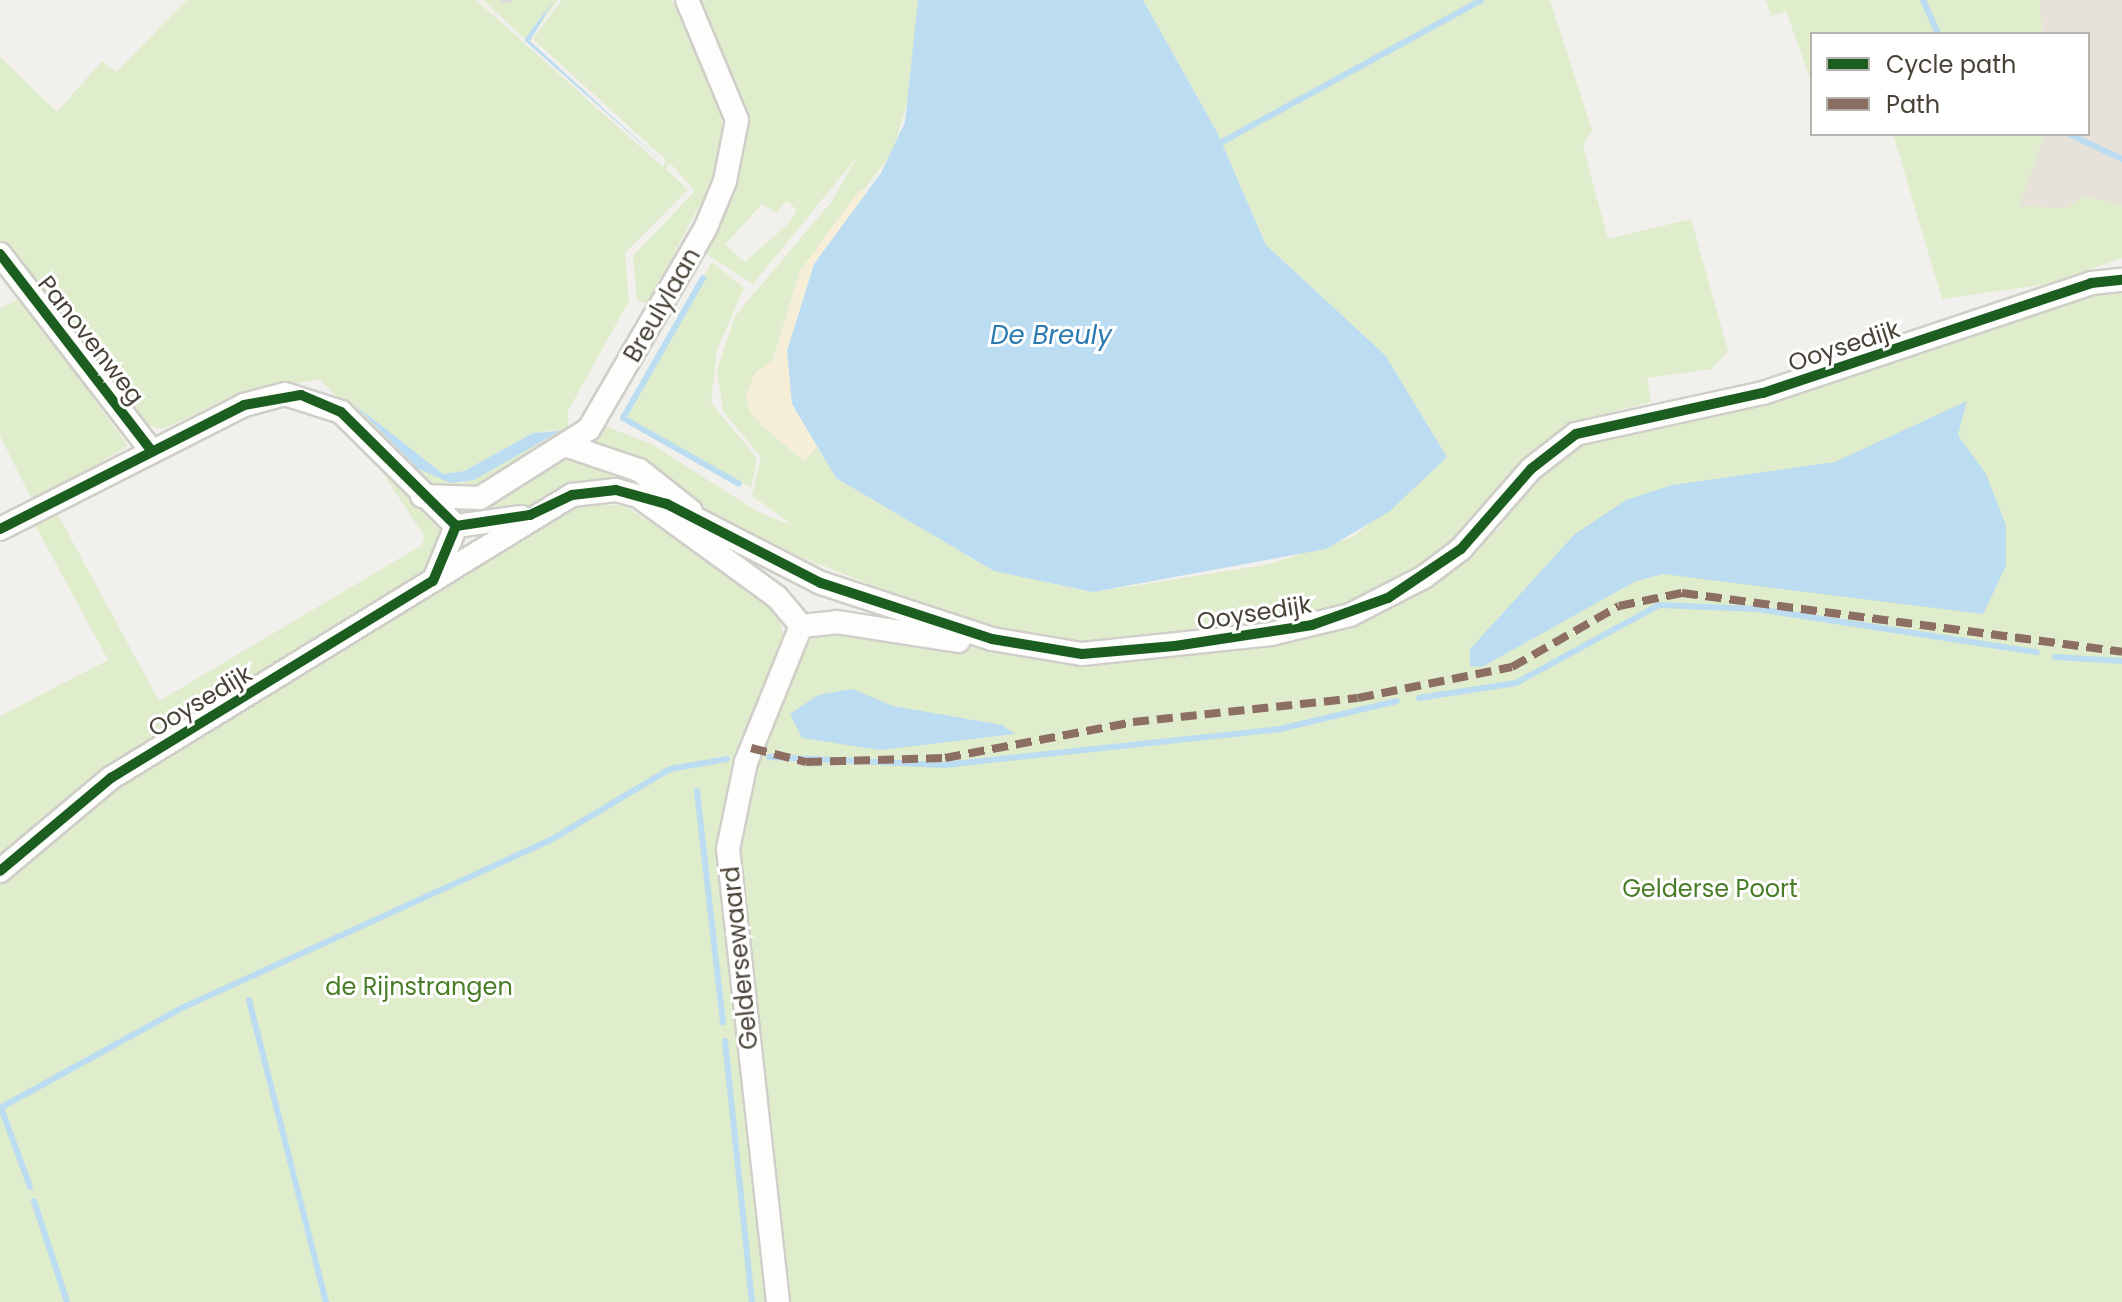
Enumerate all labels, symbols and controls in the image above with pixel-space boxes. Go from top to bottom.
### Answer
legend [1810,32,2090,136]
text: Cycle path [1886,48,2016,81]
text: Path [1886,88,1940,121]
street label: Breulylaan [618,243,706,367]
street label: Panovenweg [32,270,150,410]
street label: Ooysedijk [1785,314,1903,378]
water label: De Breuly [990,320,1112,352]
street label: Ooysedijk [1195,590,1313,636]
street label: Ooysedijk [143,659,257,743]
street label: Geldersewaard [716,865,764,1051]
park label: Gelderse Poort [1622,875,1798,903]
park label: de Rijnstrangen [325,973,513,1001]

